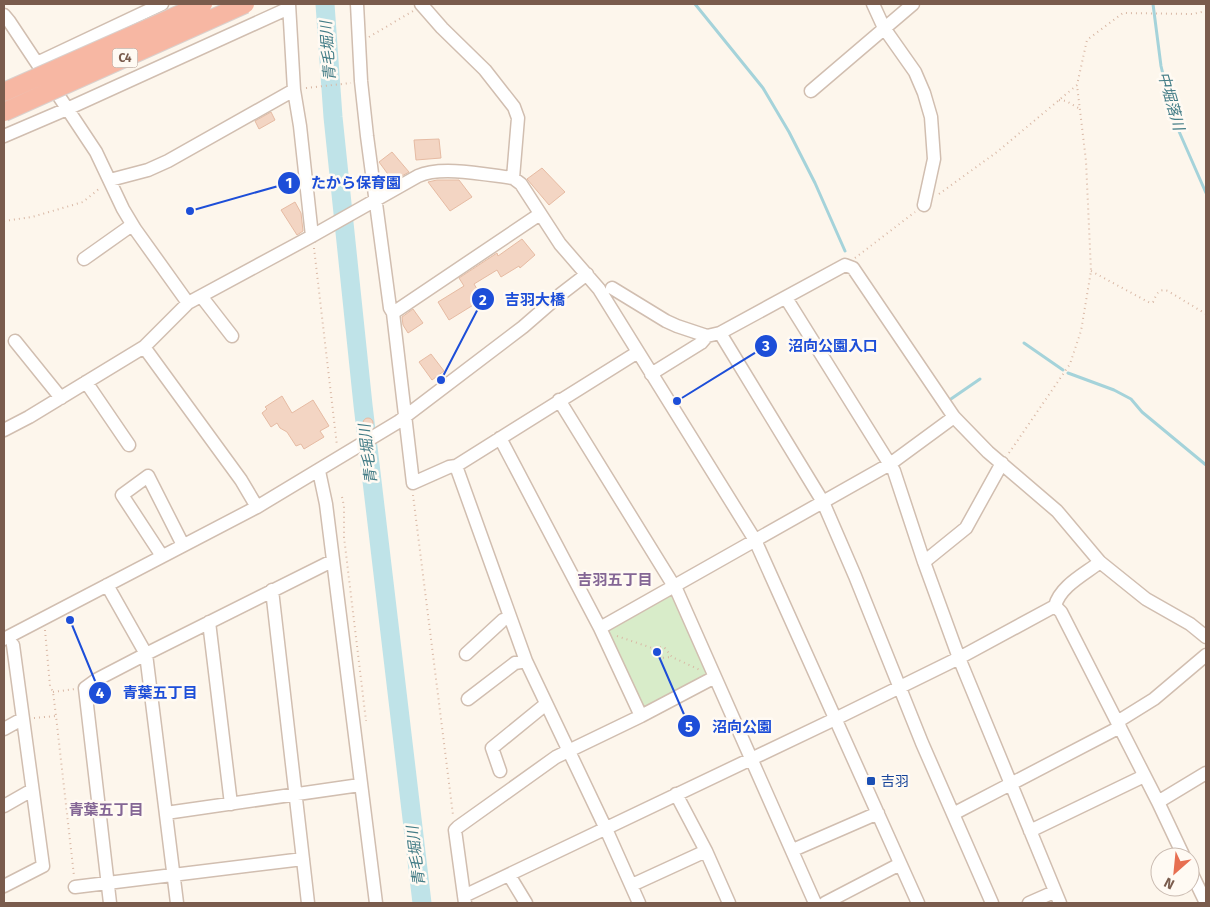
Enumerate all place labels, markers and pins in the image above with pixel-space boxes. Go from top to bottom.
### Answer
callout: たから保育園 [276,168,411,198]
callout: 吉羽大橋 [470,284,575,314]
callout: 沼向公園入口 [753,331,888,361]
callout: 青葉五丁目 [87,678,207,708]
callout: 沼向公園 [677,711,782,741]
place label: 吉羽 [881,773,909,790]
marker: 吉羽 [865,775,877,787]

